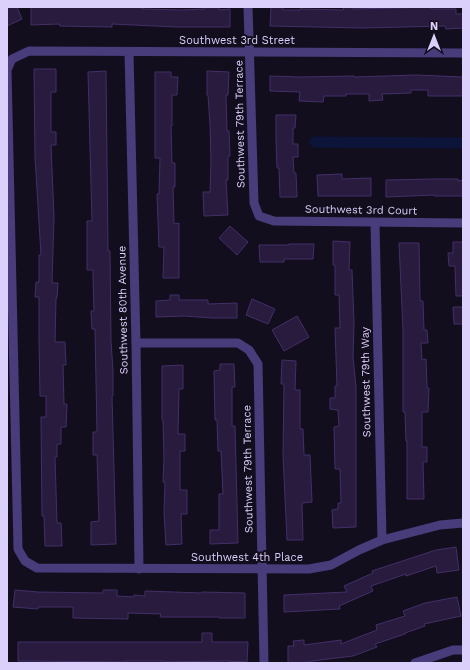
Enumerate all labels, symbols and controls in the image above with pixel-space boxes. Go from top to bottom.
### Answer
north arrow [414,16,454,56]
text: N [430,20,438,33]
street label: Southwest 3rd Street [179,34,295,47]
street label: Southwest 79th Terrace [232,60,248,188]
street label: Southwest 3rd Court [305,203,418,217]
street label: Southwest 80th Avenue [115,246,131,374]
street label: Southwest 79th Way [359,326,373,437]
street label: Southwest 79th Terrace [240,405,256,533]
street label: Southwest 4th Place [191,551,303,564]

